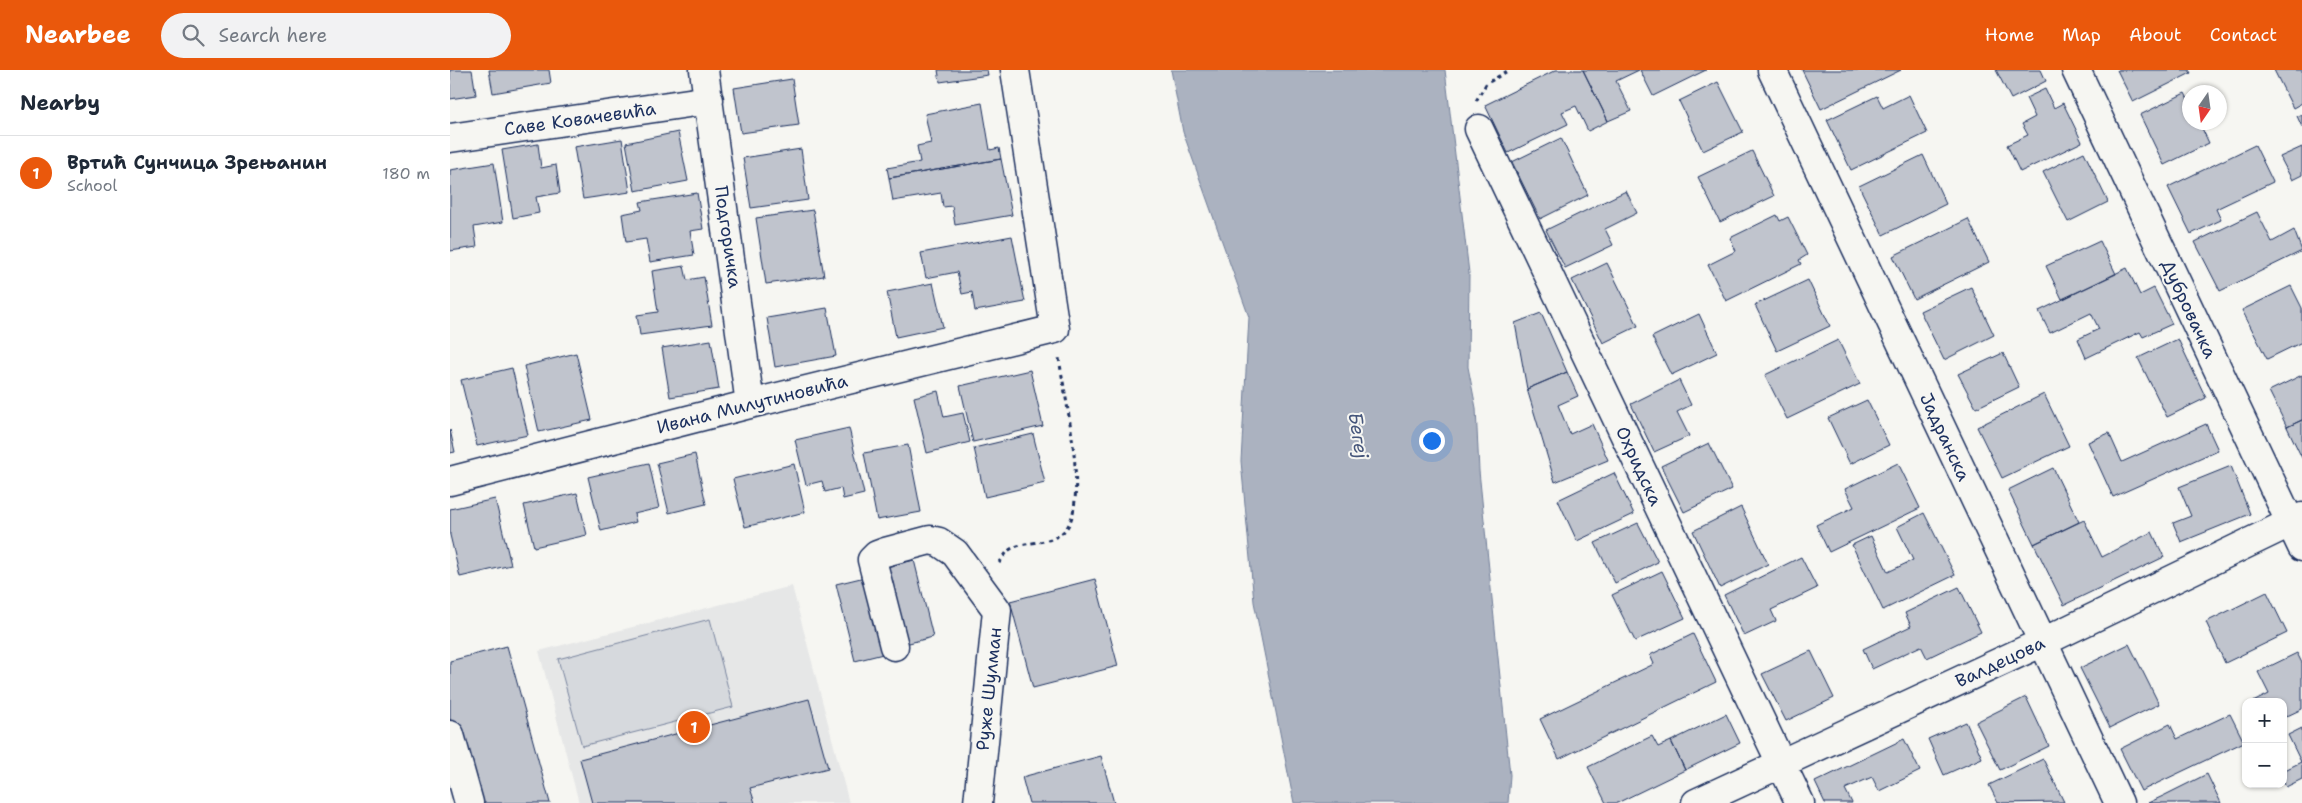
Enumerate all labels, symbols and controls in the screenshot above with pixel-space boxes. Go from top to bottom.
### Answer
search box [161,13,511,58]
text: Nearbee [25,19,131,51]
icon: search [179,21,207,49]
text: Search here [219,23,327,48]
text: Home [1985,23,2034,47]
text: Map [2062,23,2101,47]
text: About [2129,23,2182,47]
text: Contact [2210,23,2277,47]
north arrow [2182,85,2227,130]
text: Nearby [20,89,100,117]
street label: Саве Ковачевића [502,96,658,142]
text: Вртић Сунчица Зрењанин [67,150,327,175]
text: 1 [32,163,40,184]
text: 180 m [382,163,430,184]
text: School [67,175,117,196]
street label: Подгоричка [709,184,747,290]
street label: Дубровачка [2156,256,2222,362]
street label: Ивана Милутиновића [654,369,850,439]
street label: Јадранска [1914,389,1976,485]
water label: Бегеј [1343,410,1375,461]
street label: Охридска [1610,422,1668,510]
your location [1419,428,1445,454]
street label: Руже Шулман [971,626,1007,752]
street label: Валдецова [1951,631,2049,693]
map controls [2242,698,2287,788]
button: + [2242,698,2287,743]
pin: 1 [678,708,710,746]
button: − [2242,743,2287,788]

